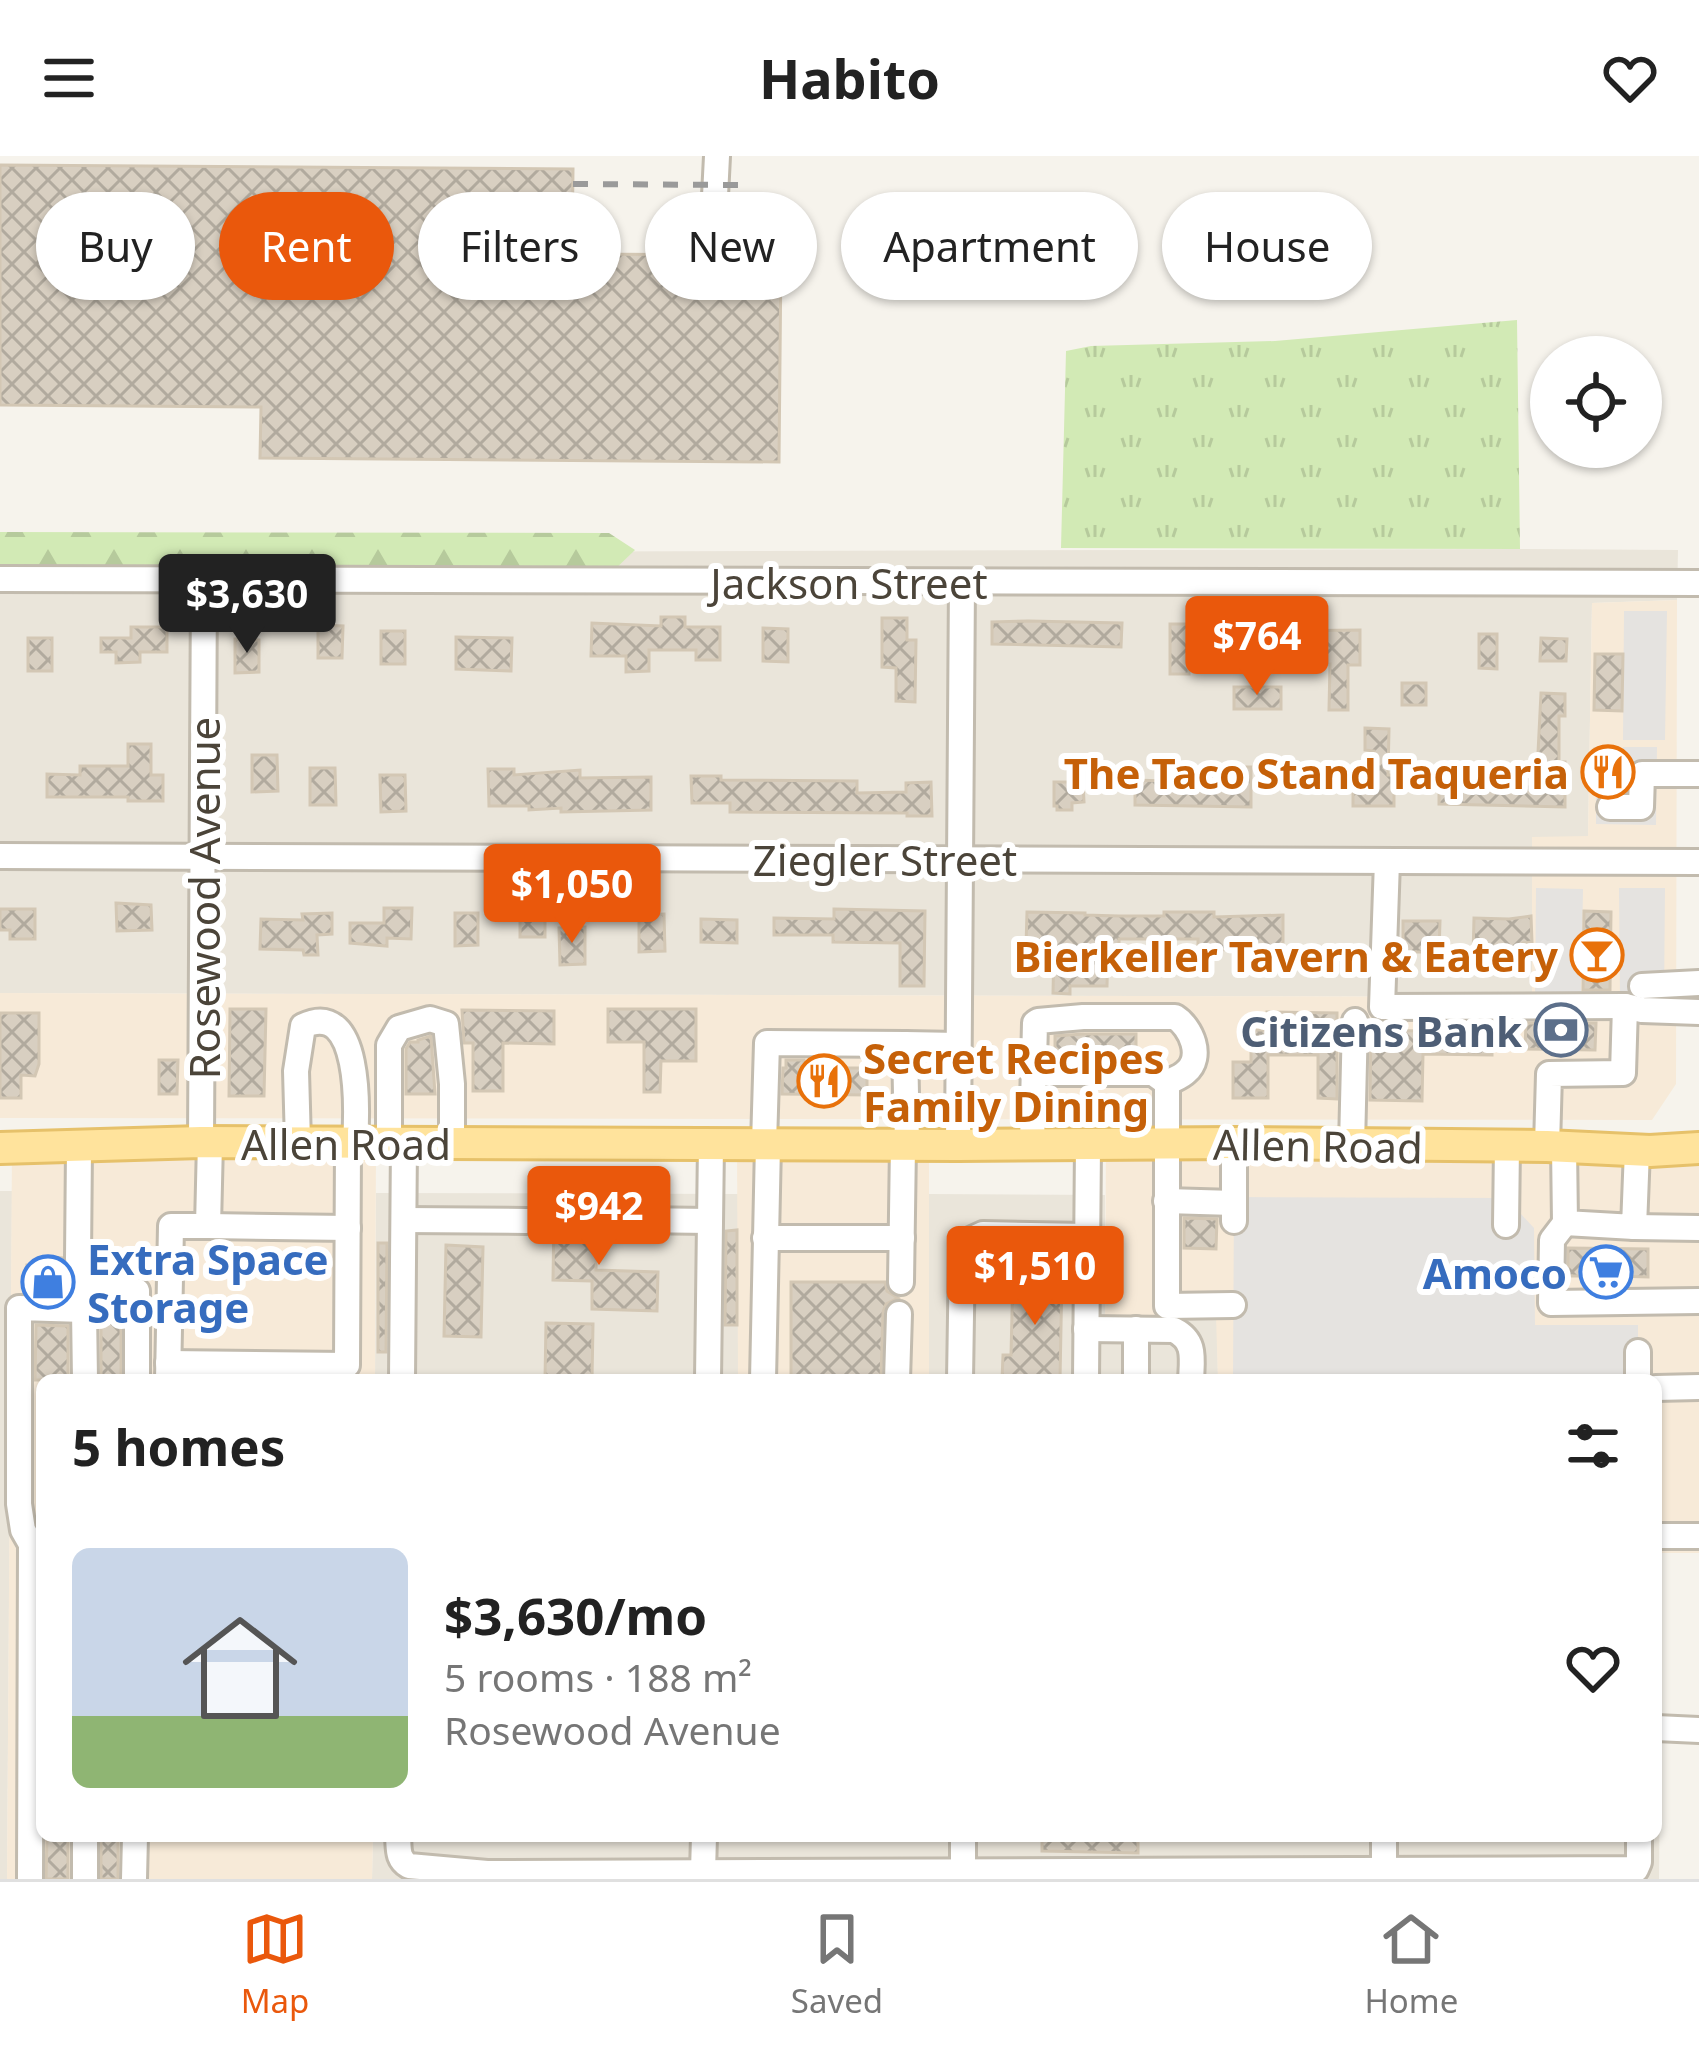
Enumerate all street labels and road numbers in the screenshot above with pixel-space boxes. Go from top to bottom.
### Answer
street label: Jackson Street [706,554,988,611]
street label: Rosewood Avenue [175,717,232,1079]
street label: Ziegler Street [753,831,1017,888]
street label: Allen Road [241,1115,451,1172]
street label: Allen Road [1213,1115,1423,1175]

